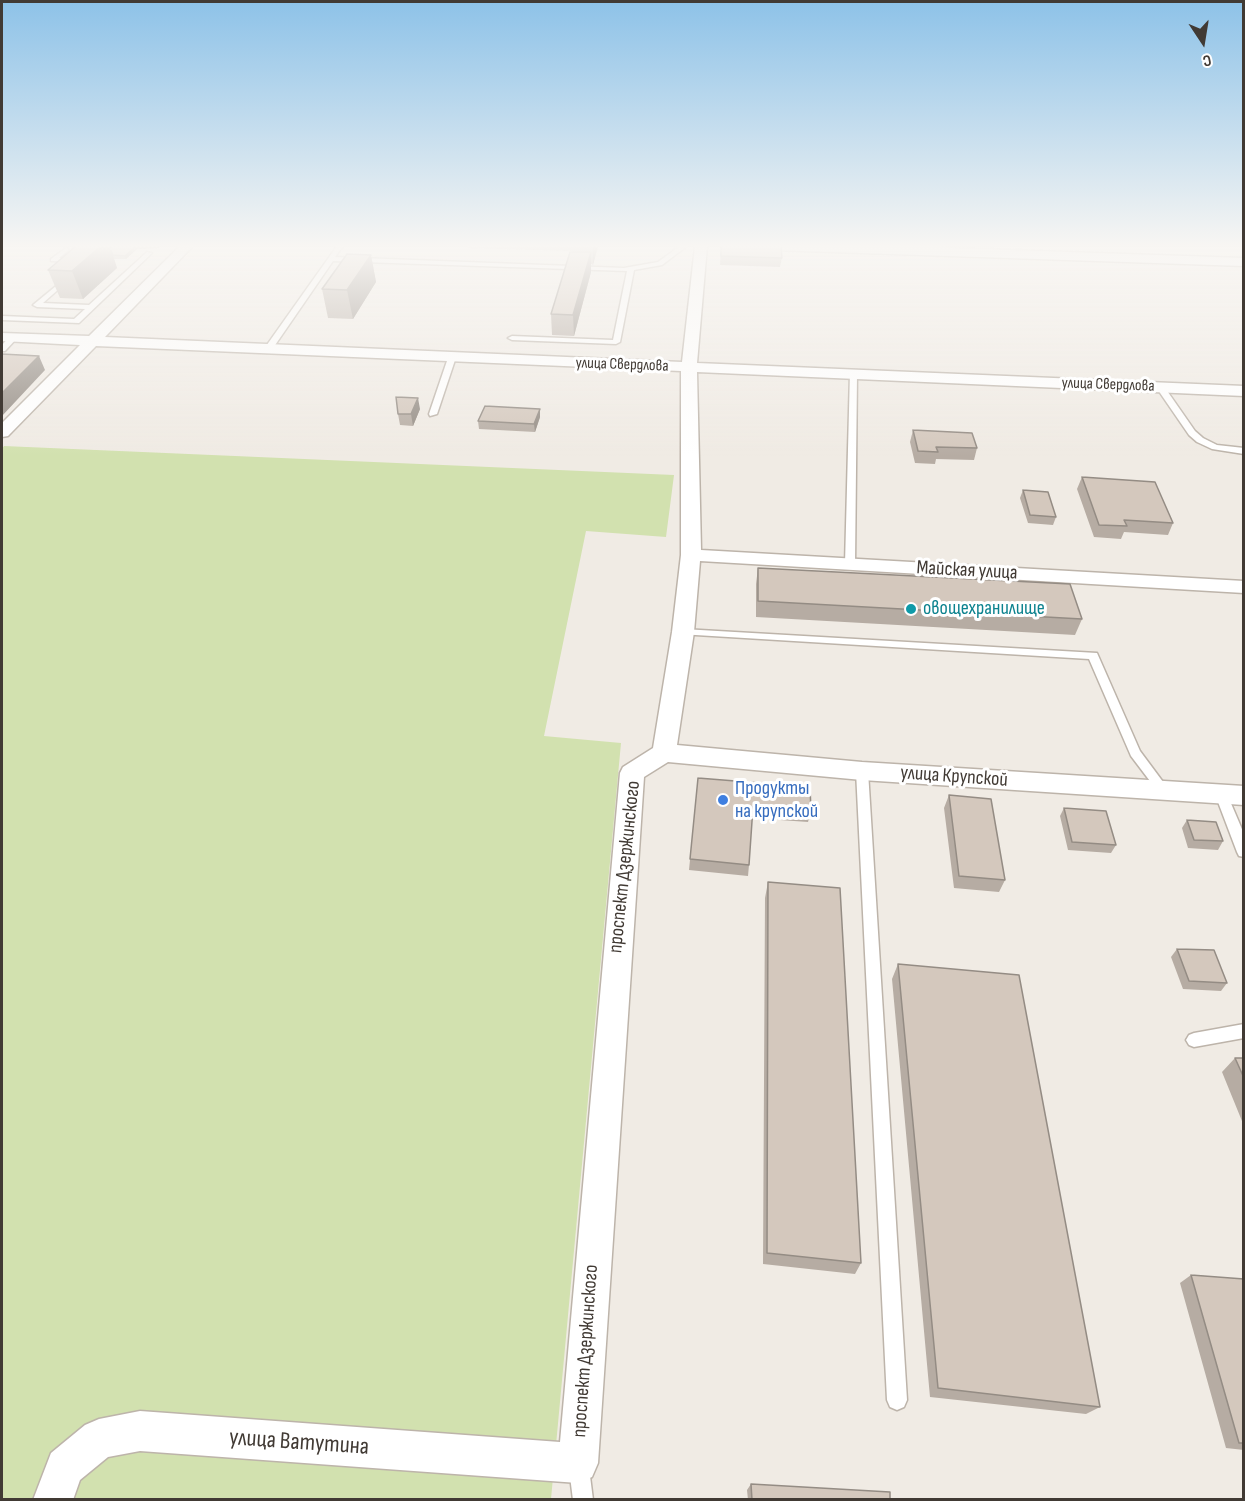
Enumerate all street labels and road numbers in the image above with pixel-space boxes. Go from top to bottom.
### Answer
street label: улица Свердлова [575,354,669,376]
street label: улица Свердлова [1061,374,1155,396]
street label: Майская улица [916,556,1018,586]
street label: улица Крупской [900,761,1008,793]
street label: проспект Дзержинского [604,780,646,954]
street label: проспект Дзержинского [568,1264,604,1438]
street label: улица Ватутина [228,1424,370,1462]

